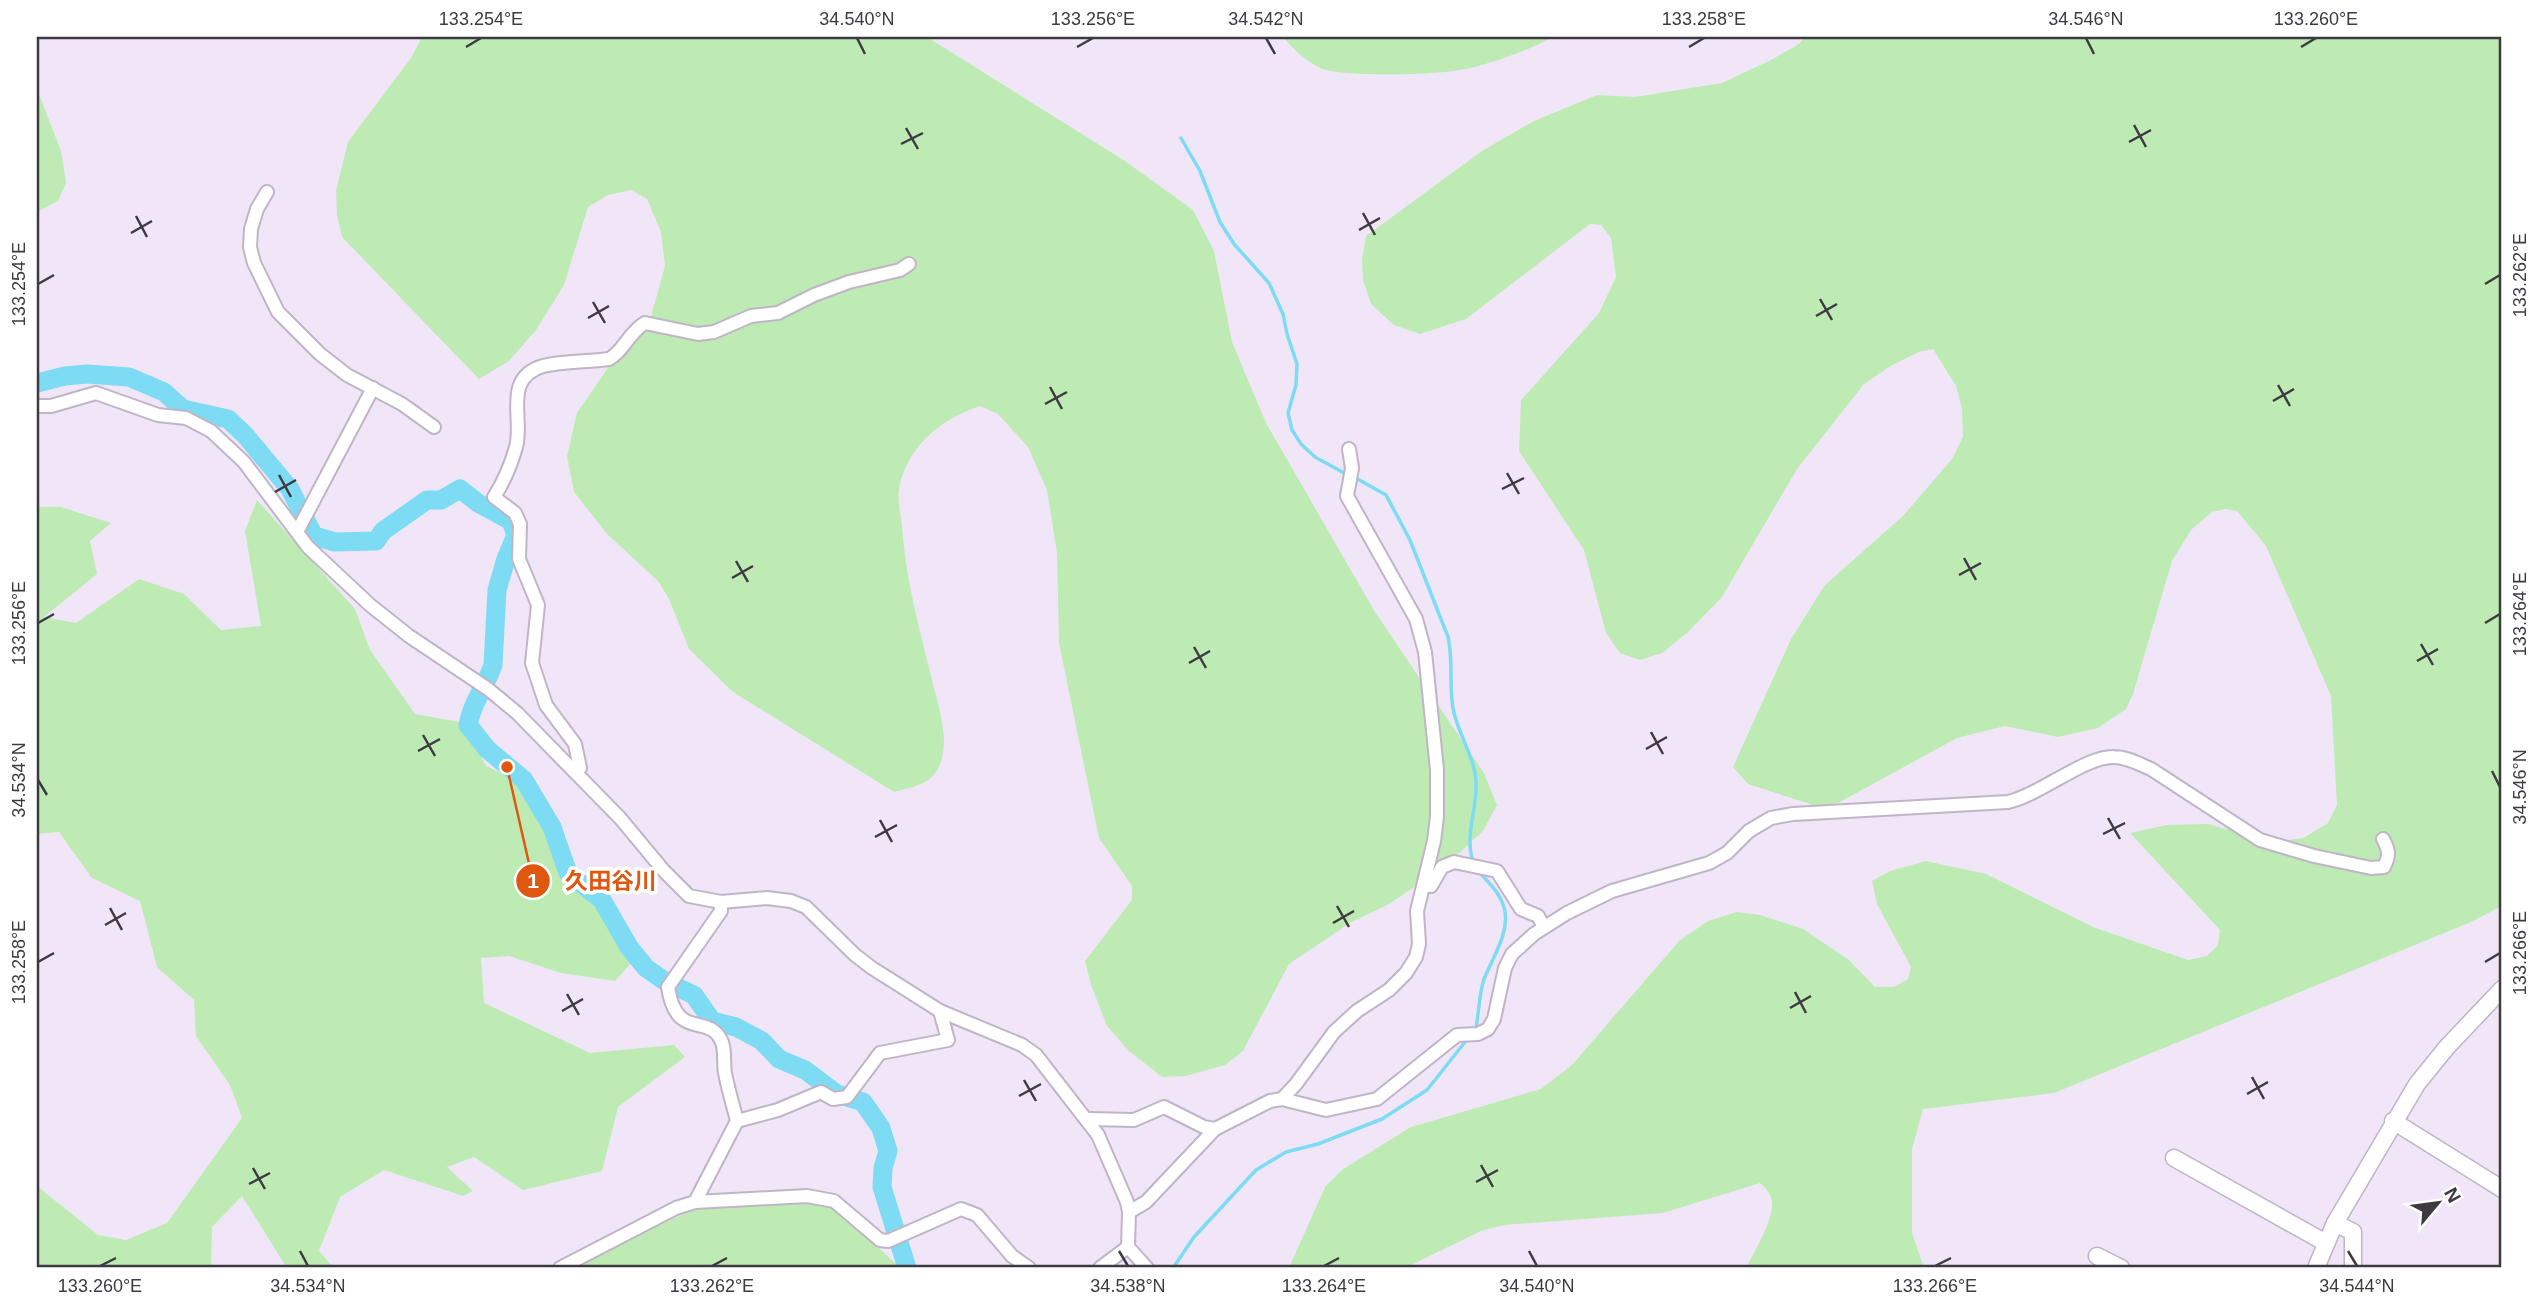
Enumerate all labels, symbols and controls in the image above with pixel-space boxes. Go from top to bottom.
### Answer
text: 133.254°E [439,9,523,29]
text: 34.540°N [819,9,895,29]
text: 133.256°E [1051,9,1135,29]
text: 34.542°N [1228,9,1304,29]
text: 133.258°E [1662,9,1746,29]
text: 34.546°N [2048,9,2124,29]
text: 133.260°E [2274,9,2358,29]
text: 133.262°E [2510,233,2530,317]
text: 133.254°E [9,242,29,326]
text: 133.264°E [2510,572,2530,656]
text: 133.256°E [9,581,29,665]
text: 34.534°N [9,742,29,818]
text: 34.546°N [2510,749,2530,825]
callout: 久田谷川 [516,859,671,903]
text: 久田谷川 [565,868,657,894]
text: 1 [527,869,539,892]
text: 133.266°E [2510,911,2530,995]
text: 133.258°E [9,920,29,1004]
north arrow [2402,1168,2472,1238]
text: N [2440,1184,2465,1206]
text: 133.260°E [58,1276,142,1296]
text: 34.534°N [270,1276,346,1296]
text: 133.262°E [670,1276,754,1296]
text: 34.538°N [1090,1276,1166,1296]
text: 133.264°E [1282,1276,1366,1296]
text: 34.540°N [1499,1276,1575,1296]
text: 133.266°E [1893,1276,1977,1296]
text: 34.544°N [2319,1276,2395,1296]

